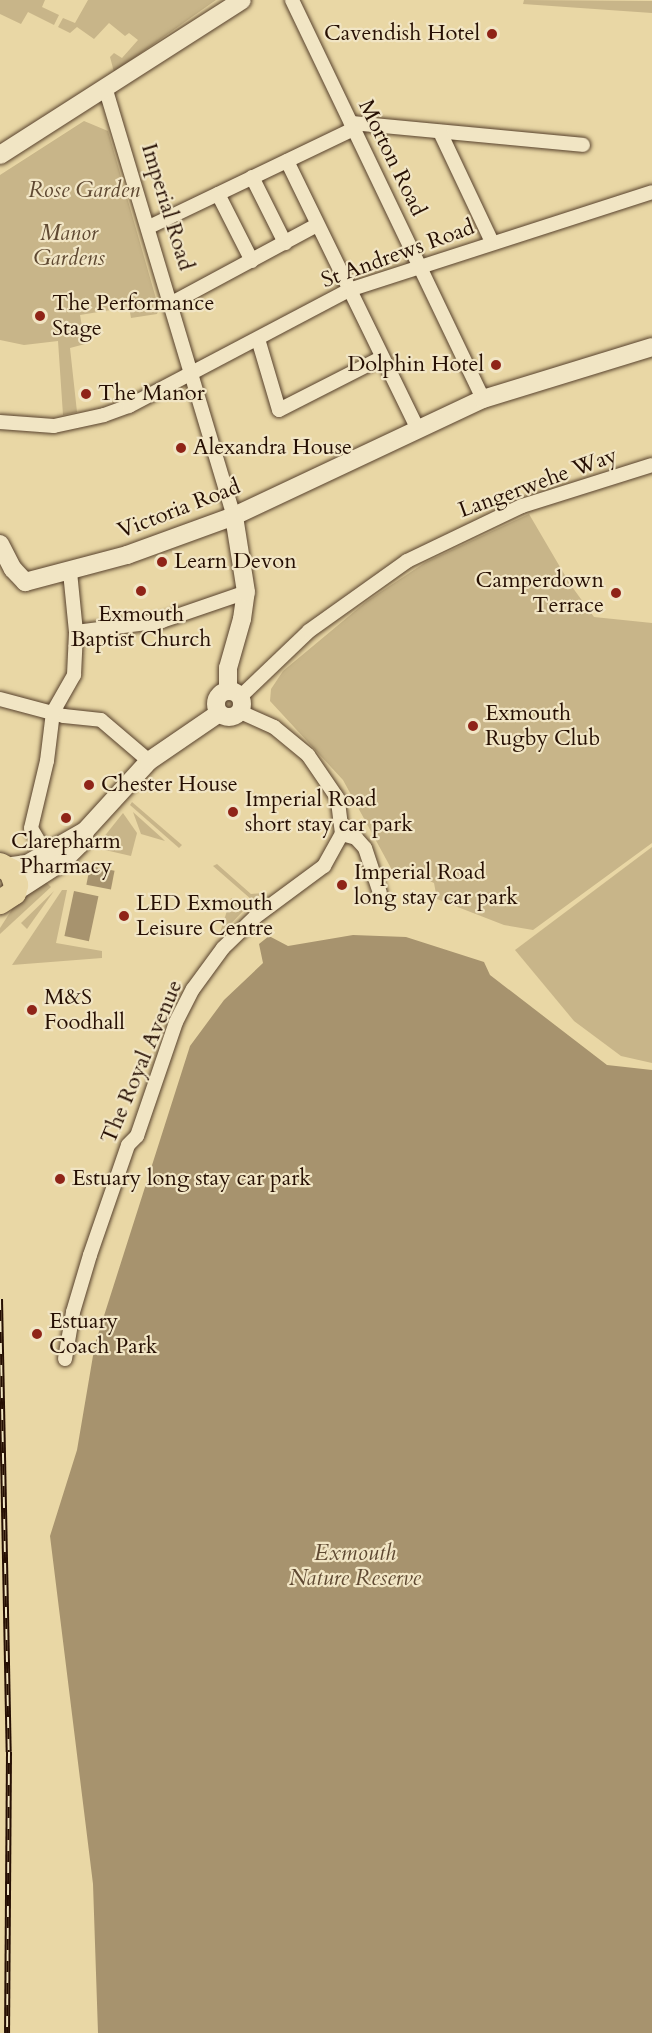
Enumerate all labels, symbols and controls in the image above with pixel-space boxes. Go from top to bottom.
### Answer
place label: Cavendish Hotel [324,21,480,47]
marker: Cavendish Hotel [485,27,499,41]
street label: Morton Road [352,95,432,221]
street label: Imperial Road [135,140,199,274]
park label: Rose Garden [28,178,140,204]
street label: St Andrews Road [318,214,478,294]
park label: Manor Gardens [33,220,105,272]
place label: The Performance Stage [52,290,214,342]
marker: The Performance Stage [33,309,47,323]
place label: Dolphin Hotel [347,352,484,378]
marker: Dolphin Hotel [489,358,503,372]
place label: The Manor [98,381,205,407]
marker: The Manor [79,387,93,401]
place label: Alexandra House [193,435,352,461]
marker: Alexandra House [174,441,188,455]
street label: Langerwehe Way [455,442,621,524]
street label: Victoria Road [114,474,244,544]
place label: Learn Devon [174,549,297,575]
marker: Learn Devon [155,555,169,569]
place label: Camperdown Terrace [476,567,604,618]
marker: Exmouth Baptist Church [134,584,148,598]
marker: Camperdown Terrace [609,586,623,600]
place label: Exmouth Baptist Church [71,601,211,652]
place label: Exmouth Rugby Club [485,700,600,752]
marker: Exmouth Rugby Club [466,719,480,733]
place label: Chester House [101,772,238,798]
marker: Chester House [82,778,96,792]
place label: Imperial Road short stay car park [245,786,413,837]
marker: Imperial Road short stay car park [226,805,240,819]
marker: Clarepharm Pharmacy [59,811,73,825]
place label: Clarepharm Pharmacy [11,828,121,879]
place label: Imperial Road long stay car park [354,859,518,910]
marker: Imperial Road long stay car park [335,878,349,892]
place label: LED Exmouth Leisure Centre [136,890,273,942]
marker: LED Exmouth Leisure Centre [117,909,131,923]
street label: The Royal Avenue [96,976,188,1148]
place label: M&S Foodhall [44,984,125,1036]
marker: M&S Foodhall [25,1003,39,1017]
place label: Estuary long stay car park [72,1166,311,1192]
marker: Estuary long stay car park [53,1172,67,1186]
place label: Estuary Coach Park [49,1308,158,1360]
marker: Estuary Coach Park [30,1327,44,1341]
park label: Exmouth Nature Reserve [289,1540,421,1592]

